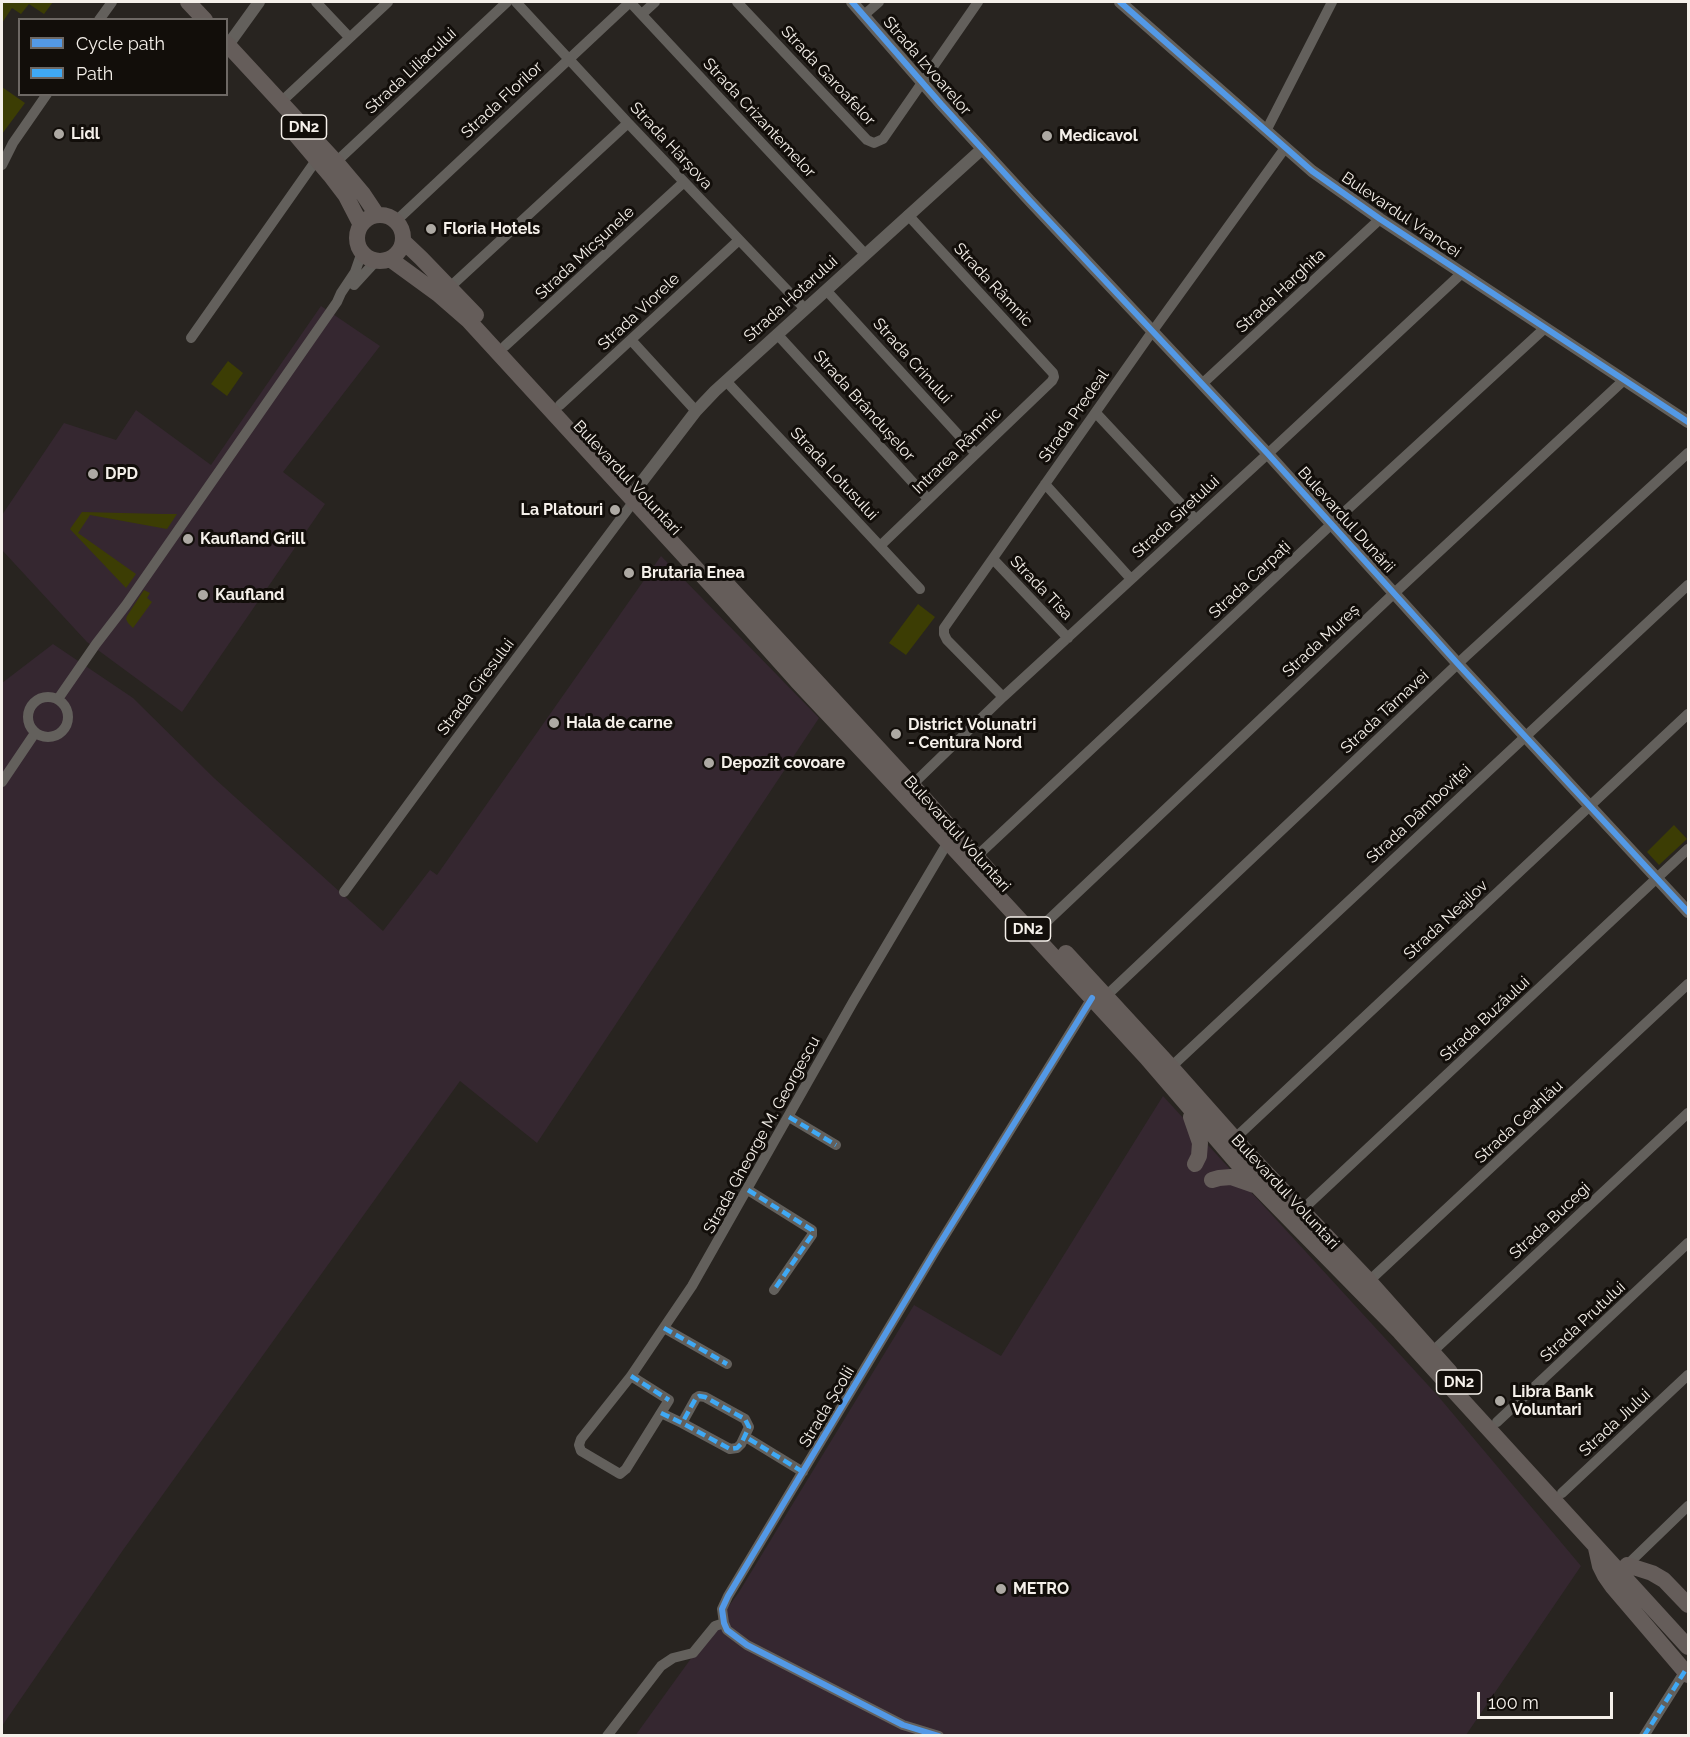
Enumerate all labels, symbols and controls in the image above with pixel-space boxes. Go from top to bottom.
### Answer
street label: Strada Izvoarelor [879,13,975,119]
legend [18,18,228,96]
street label: Strada Garoafelor [777,22,879,130]
street label: Strada Liliacului [362,24,460,118]
text: Cycle path [76,33,165,54]
street label: Strada Crizantemelor [699,54,819,182]
street label: Strada Florilor [457,58,547,142]
text: Path [76,63,113,84]
street label: Strada Hârșova [626,98,716,194]
road number: DN2 [282,115,326,139]
place label: Lidl [71,124,100,144]
place label: Medicavol [1059,126,1138,146]
marker: Lidl [52,127,66,141]
marker: Medicavol [1040,129,1054,143]
street label: Bulevardul Vrancei [1338,168,1464,262]
street label: Strada Micșunele [532,202,638,304]
place label: Floria Hotels [443,219,540,239]
marker: Floria Hotels [424,222,438,236]
street label: Strada Râmnic [949,239,1037,331]
street label: Strada Harghita [1233,245,1329,337]
street label: Strada Hotarului [740,252,842,346]
street label: Strada Viorele [594,269,684,355]
street label: Strada Crinului [869,314,955,408]
street label: Strada Brândușelor [809,347,919,465]
street label: Strada Predeal [1035,366,1113,466]
street label: Intrarea Râmnic [909,404,1005,498]
street label: Bulevardul Voluntari [569,417,685,539]
street label: Strada Lotusului [786,424,882,524]
street label: Bulevardul Dunării [1294,463,1398,577]
place label: DPD [105,464,138,484]
marker: DPD [86,467,100,481]
street label: Strada Siretului [1128,472,1224,562]
place label: La Platouri [521,500,603,520]
marker: La Platouri [608,503,622,517]
place label: Kaufland Grill [200,529,305,549]
marker: Kaufland Grill [181,532,195,546]
street label: Strada Carpați [1205,537,1295,623]
street label: Strada Tisa [1006,552,1076,624]
place label: Brutaria Enea [641,563,745,583]
marker: Brutaria Enea [622,566,636,580]
place label: Kaufland [215,585,284,605]
marker: Kaufland [196,588,210,602]
street label: Strada Mureș [1279,601,1363,681]
street label: Strada Ciresului [433,635,519,739]
street label: Strada Târnavei [1337,666,1433,758]
place label: Hala de carne [566,713,672,733]
place label: District Volunatri - Centura Nord [908,715,1036,753]
marker: Hala de carne [547,716,561,730]
marker: District Volunatri - Centura Nord [889,727,903,741]
place label: Depozit covoare [721,753,845,773]
marker: Depozit covoare [702,756,716,770]
street label: Strada Dâmboviței [1363,761,1475,867]
street label: Bulevardul Voluntari [900,772,1014,896]
street label: Strada Neajlov [1400,876,1492,964]
road number: DN2 [1006,917,1050,941]
street label: Strada Buzăului [1436,973,1534,1065]
street label: Strada Gheorge M. Georgescu [700,1033,824,1237]
street label: Strada Ceahlău [1471,1076,1567,1168]
street label: Bulevardul Voluntari [1227,1131,1343,1253]
street label: Strada Bucegi [1506,1179,1594,1263]
street label: Strada Prutului [1536,1278,1630,1366]
street label: Strada Școlii [795,1363,859,1451]
road number: DN2 [1436,1370,1482,1394]
place label: Libra Bank Voluntari [1512,1382,1593,1420]
street label: Strada Jiului [1576,1385,1654,1461]
marker: Libra Bank Voluntari [1493,1394,1507,1408]
place label: METRO [1013,1579,1069,1599]
marker: METRO [994,1582,1008,1596]
scale bar [1480,1680,1616,1718]
text: 100 m [1488,1692,1539,1713]

